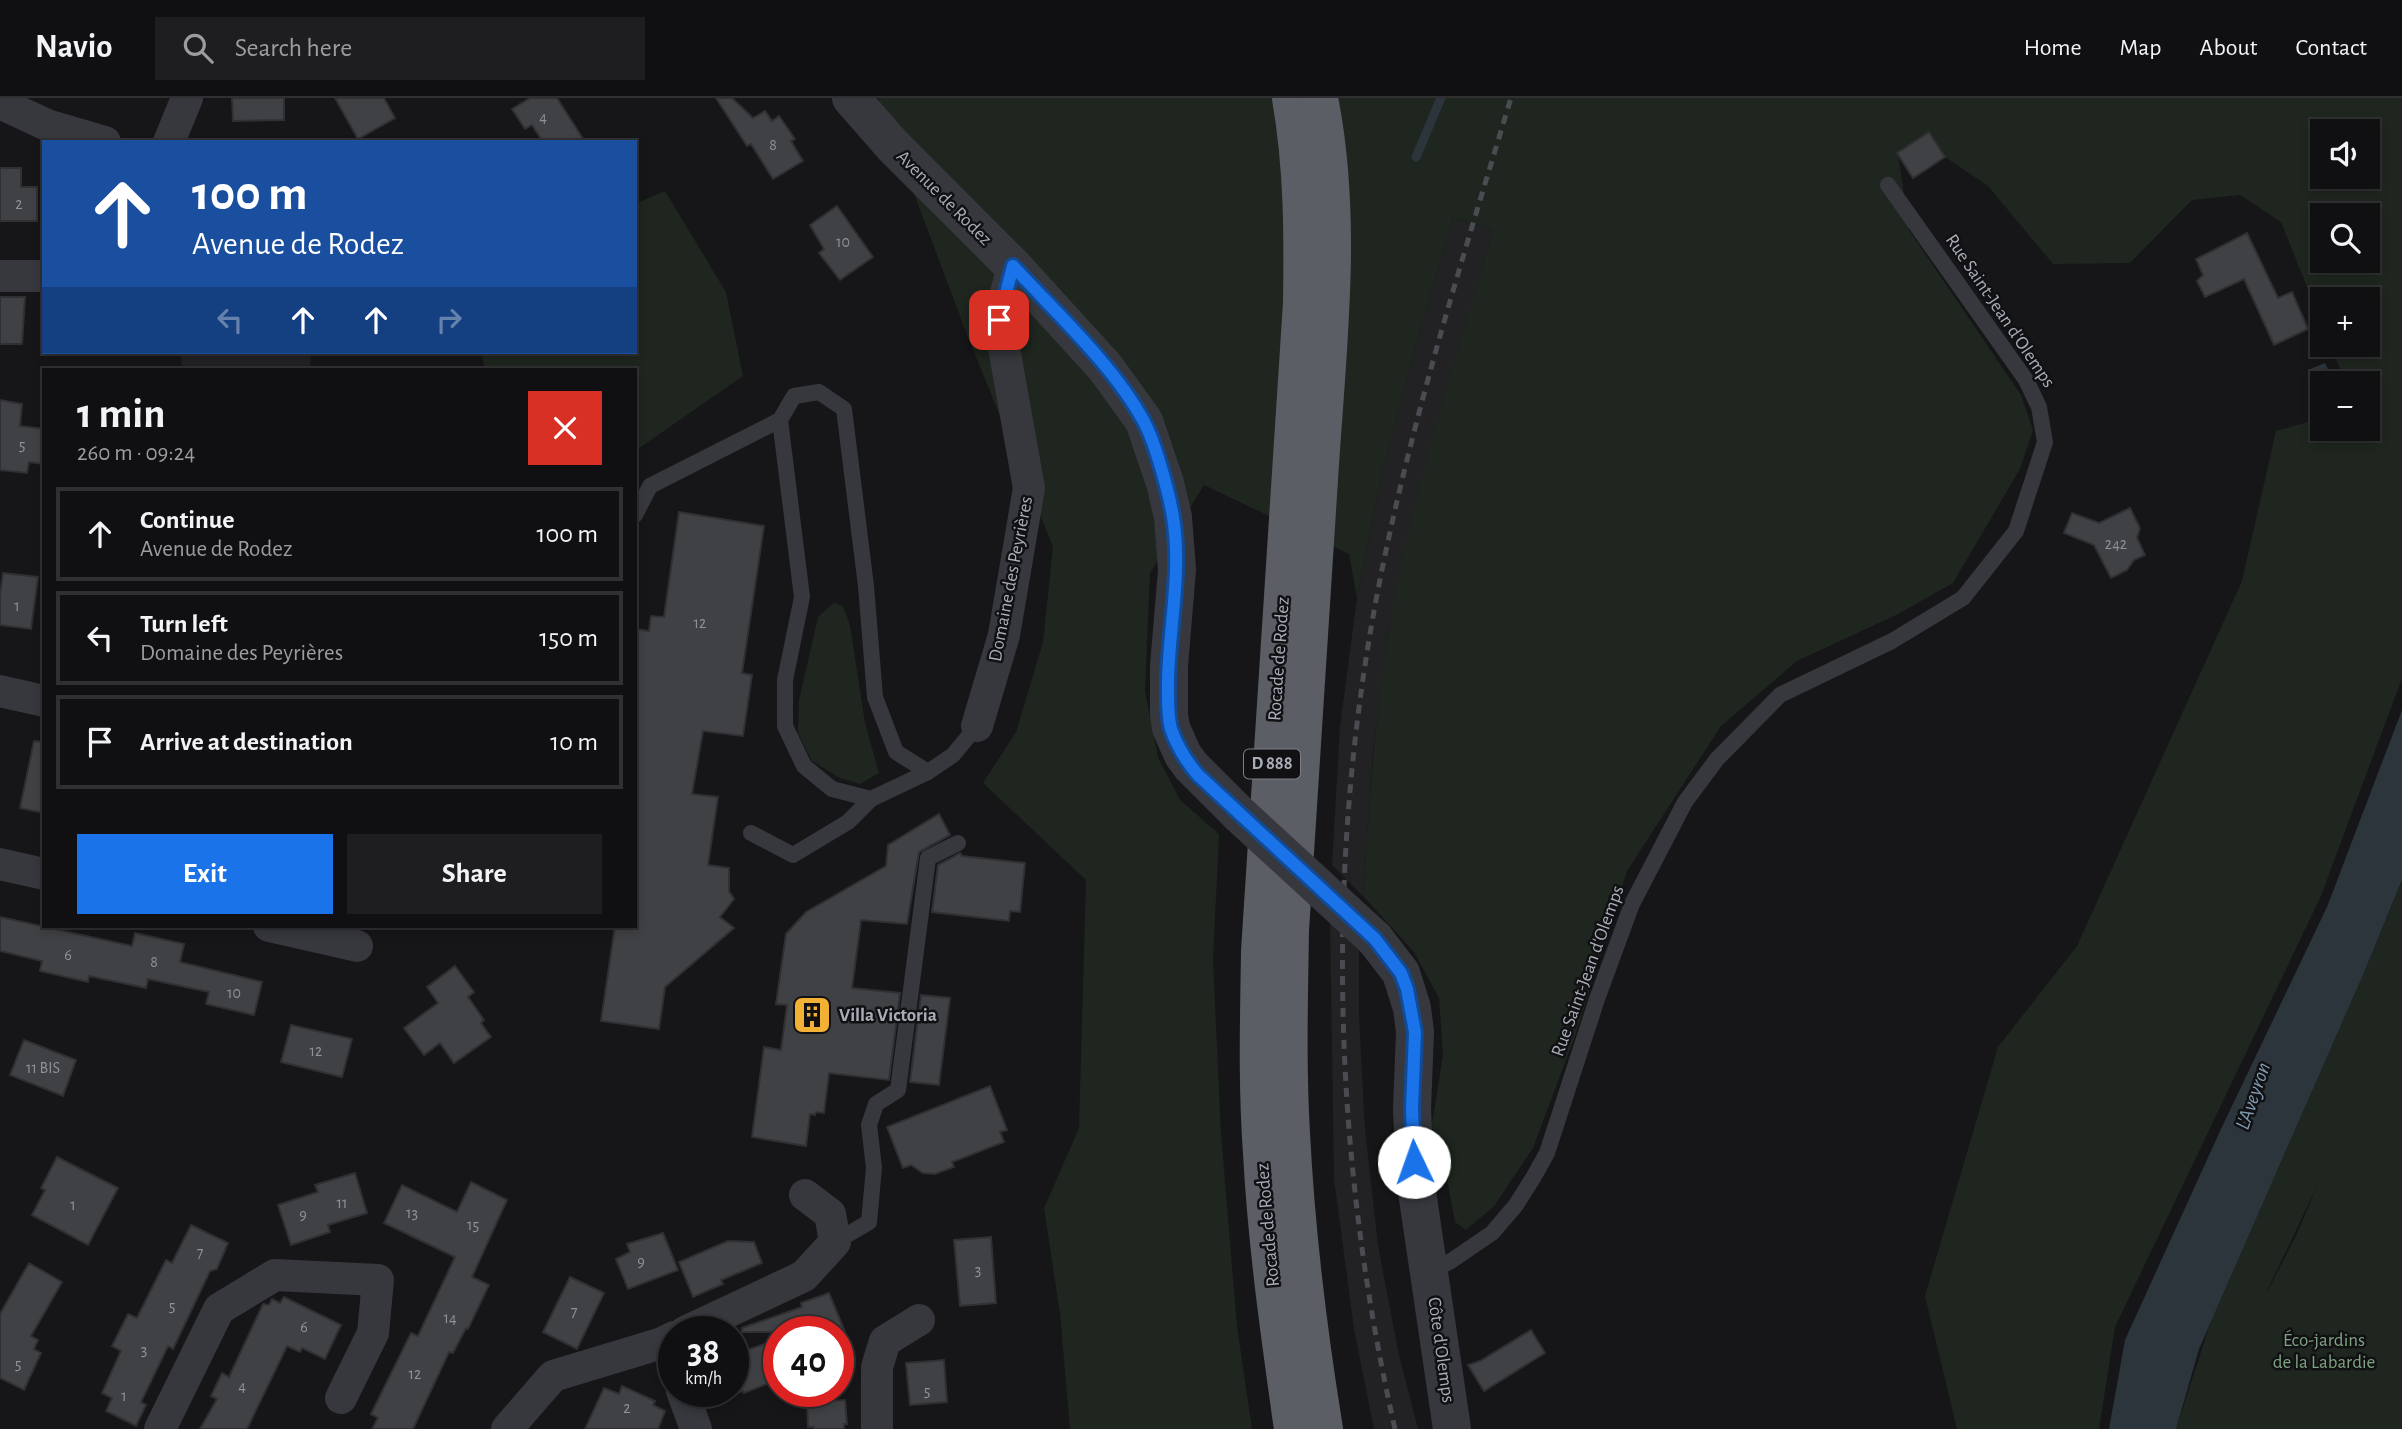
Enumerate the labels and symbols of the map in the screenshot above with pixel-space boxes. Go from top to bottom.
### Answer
house number: 4 [539,109,547,125]
house number: 8 [769,137,777,153]
street label: Avenue de Rodez [893,147,995,249]
house number: 2 [15,196,23,212]
street label: Rue Saint-Jean d'Olemps [1942,231,2058,391]
house number: 10 [836,234,850,250]
pin [969,290,1029,350]
house number: 5 [19,437,25,453]
street label: Domaine des Peyrières [986,495,1036,663]
house number: 242 [2105,536,2127,552]
street label: Rocade de Rodez [1265,596,1293,722]
house number: 1 [14,598,20,614]
house number: 12 [694,615,706,631]
road number: D 888 [1244,750,1300,778]
street label: Rue Saint-Jean d'Olemps [1548,883,1628,1059]
house number: 6 [64,947,72,963]
house number: 8 [150,954,158,970]
house number: 10 [227,985,241,1001]
building icon: Villa Victoria [791,994,833,1036]
place label: Villa Victoria [839,1006,937,1025]
house number: 12 [310,1043,322,1059]
house number: 11 BIS [26,1060,60,1076]
water label: L'Aveyron [2232,1060,2274,1132]
position arrow [1377,1125,1451,1199]
street label: Rocade de Rodez [1253,1162,1283,1288]
house number: 11 [336,1195,348,1211]
house number: 1 [70,1197,76,1213]
house number: 13 [406,1205,418,1221]
house number: 9 [299,1207,307,1223]
house number: 15 [467,1217,479,1233]
house number: 7 [197,1245,204,1261]
house number: 9 [637,1254,645,1270]
house number: 3 [975,1262,981,1278]
street label: Côte d'Olemps [1424,1296,1458,1404]
house number: 5 [169,1298,175,1314]
house number: 7 [571,1304,578,1320]
house number: 14 [443,1310,457,1326]
speed limit sign: 40 [763,1316,854,1407]
house number: 6 [300,1319,308,1335]
park label: Éco-jardins de la Labardie [2273,1329,2375,1372]
house number: 3 [141,1342,147,1358]
house number: 5 [15,1356,21,1372]
house number: 12 [409,1366,421,1382]
house number: 4 [238,1378,246,1394]
house number: 5 [924,1383,930,1399]
house number: 1 [121,1388,127,1404]
house number: 2 [623,1400,631,1416]

